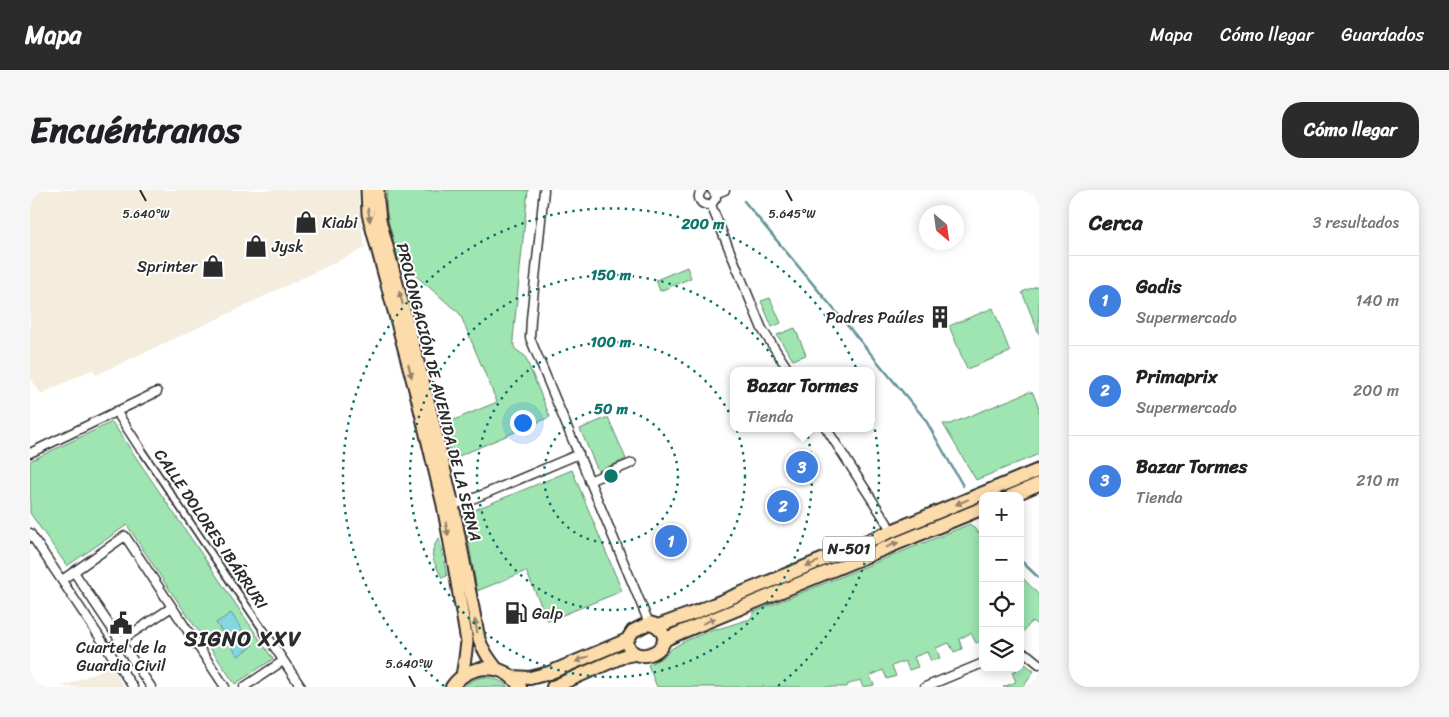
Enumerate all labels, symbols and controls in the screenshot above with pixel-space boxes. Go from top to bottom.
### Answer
text: Mapa [25,14,81,56]
text: Mapa [1150,19,1192,51]
text: Cómo llegar [1220,19,1313,51]
text: Guardados [1341,19,1424,51]
text: Encuéntranos [30,99,241,161]
button: Cómo llegar [1282,102,1419,158]
text: 5.640°W [122,203,170,225]
text: 5.645°W [769,203,816,225]
text: Cerca [1089,204,1143,242]
north arrow [919,205,964,250]
one-way arrow [365,207,373,223]
place label: Kiabi [322,208,358,237]
text: 3 resultados [1313,208,1399,237]
shop icon: Kiabi [293,209,319,235]
text: 200 m [680,211,725,237]
place label: Jysk [271,232,304,261]
shop icon: Jysk [243,233,269,259]
street label: PROLONGACIÓN DE AVENIDA DE LA SERNA [388,240,490,544]
place label: Sprinter [137,252,198,281]
shop icon: Sprinter [200,253,226,279]
text: 150 m [591,262,632,288]
text: Gadis [1136,270,1181,303]
text: 1 [1102,286,1108,315]
text: 140 m [1356,286,1399,315]
one-way arrow [396,290,404,305]
place label: Padres Paúles [826,303,925,332]
text: Supermercado [1136,303,1237,332]
building icon: Padres Paúles [927,304,953,330]
text: 100 m [591,329,632,355]
text: Primaprix [1136,360,1217,393]
one-way arrow [406,363,414,378]
popup [730,367,875,432]
text: Bazar Tormes [747,369,858,402]
text: 2 [1100,376,1110,405]
text: 200 m [1353,376,1399,405]
text: Supermercado [1136,393,1237,422]
text: 50 m [594,396,629,422]
text: Tienda [747,402,793,431]
your location [510,410,536,436]
street label: CALLE DOLORES IBÁRRURI [146,443,276,615]
pin: 3 [786,448,818,486]
text: Bazar Tormes [1136,450,1248,483]
text: 3 [1101,466,1109,495]
text: 210 m [1356,466,1399,495]
centre of rings [602,467,620,485]
text: Tienda [1136,483,1183,512]
pin: 2 [767,487,799,525]
map controls [979,492,1024,672]
button: + [979,492,1024,537]
one-way arrow [954,498,969,506]
one-way arrow [444,521,452,537]
pin: 1 [655,522,687,560]
road number: N-501 [823,536,875,562]
button: − [979,537,1024,582]
one-way arrow [884,541,899,549]
one-way arrow [805,561,819,569]
button: locate [979,582,1024,627]
place label: Galp [532,599,564,628]
fuel station icon: Galp [503,600,529,626]
public building icon: Cuartel de la Guardia Civil [108,610,134,636]
one-way arrow [702,617,717,625]
one-way arrow [472,619,480,634]
district label: SIGNO XXV [183,620,302,658]
button: layers [979,627,1024,672]
place label: Cuartel de la Guardia Civil [76,633,167,680]
text: 5.640°W [385,653,433,675]
one-way arrow [575,655,589,663]

